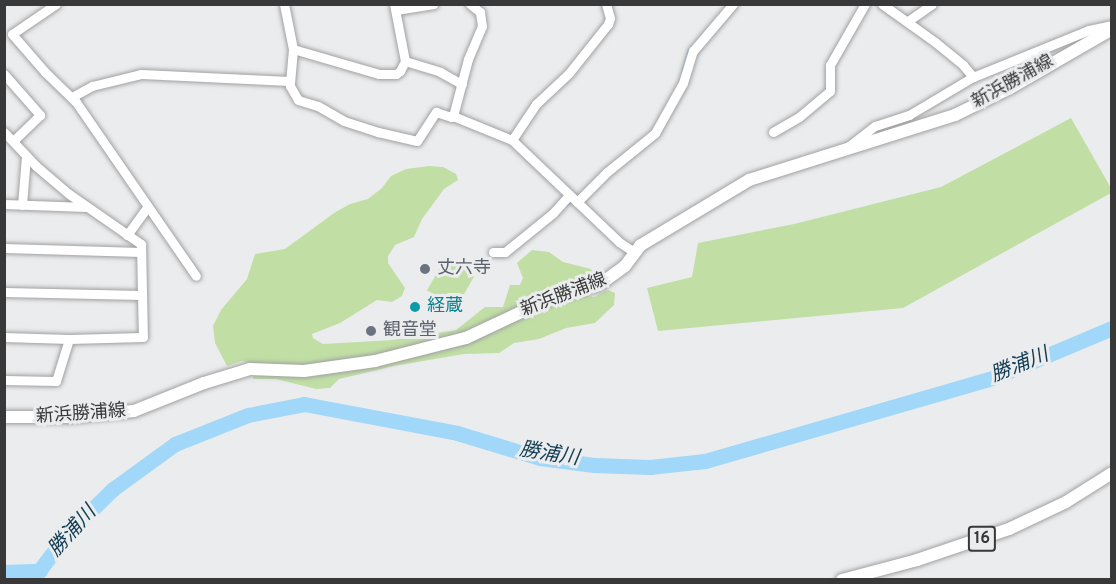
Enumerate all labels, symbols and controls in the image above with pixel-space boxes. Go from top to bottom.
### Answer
street label: 新浜勝浦線 [968,52,1058,114]
place label: 丈六寺 [437,258,491,280]
marker: 丈六寺 [418,262,432,276]
street label: 新浜勝浦線 [518,270,610,322]
place label: 経蔵 [427,296,463,318]
marker: 経蔵 [408,300,422,314]
place label: 観音堂 [383,320,437,342]
marker: 観音堂 [364,324,378,338]
water label: 勝浦川 [988,344,1052,388]
street label: 新浜勝浦線 [35,401,127,429]
water label: 勝浦川 [517,438,581,472]
water label: 勝浦川 [44,502,102,562]
road number: 16 [967,526,997,552]

